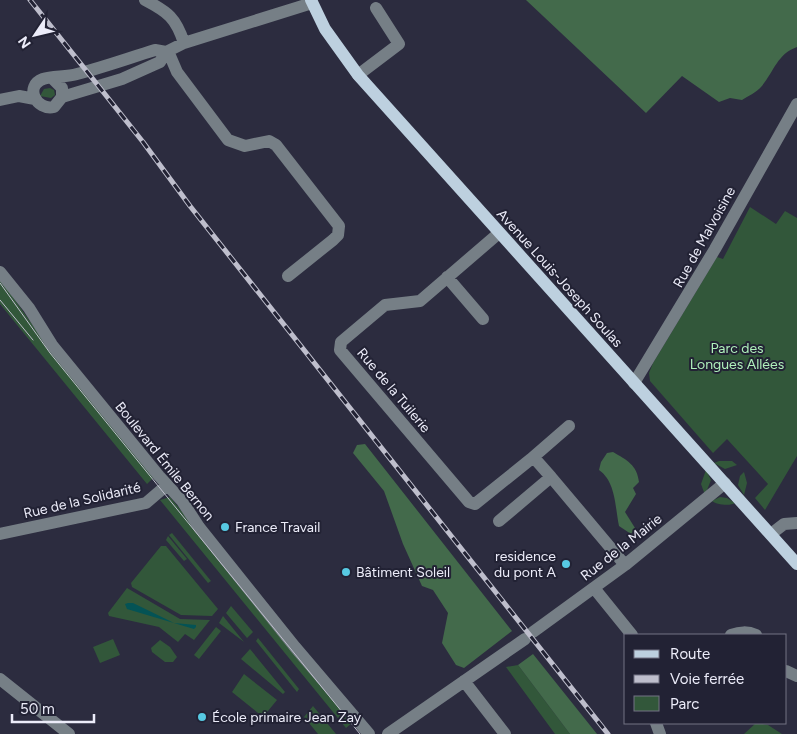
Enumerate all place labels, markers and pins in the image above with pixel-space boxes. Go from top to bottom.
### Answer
place label: France Travail [235,519,320,536]
marker: France Travail [219,521,231,533]
place label: residence du pont A [494,548,557,581]
marker: residence du pont A [560,558,572,570]
place label: Bâtiment Soleil [356,564,450,581]
marker: Bâtiment Soleil [340,566,352,578]
place label: École primaire Jean Zay [212,709,362,726]
marker: École primaire Jean Zay [196,711,208,723]

